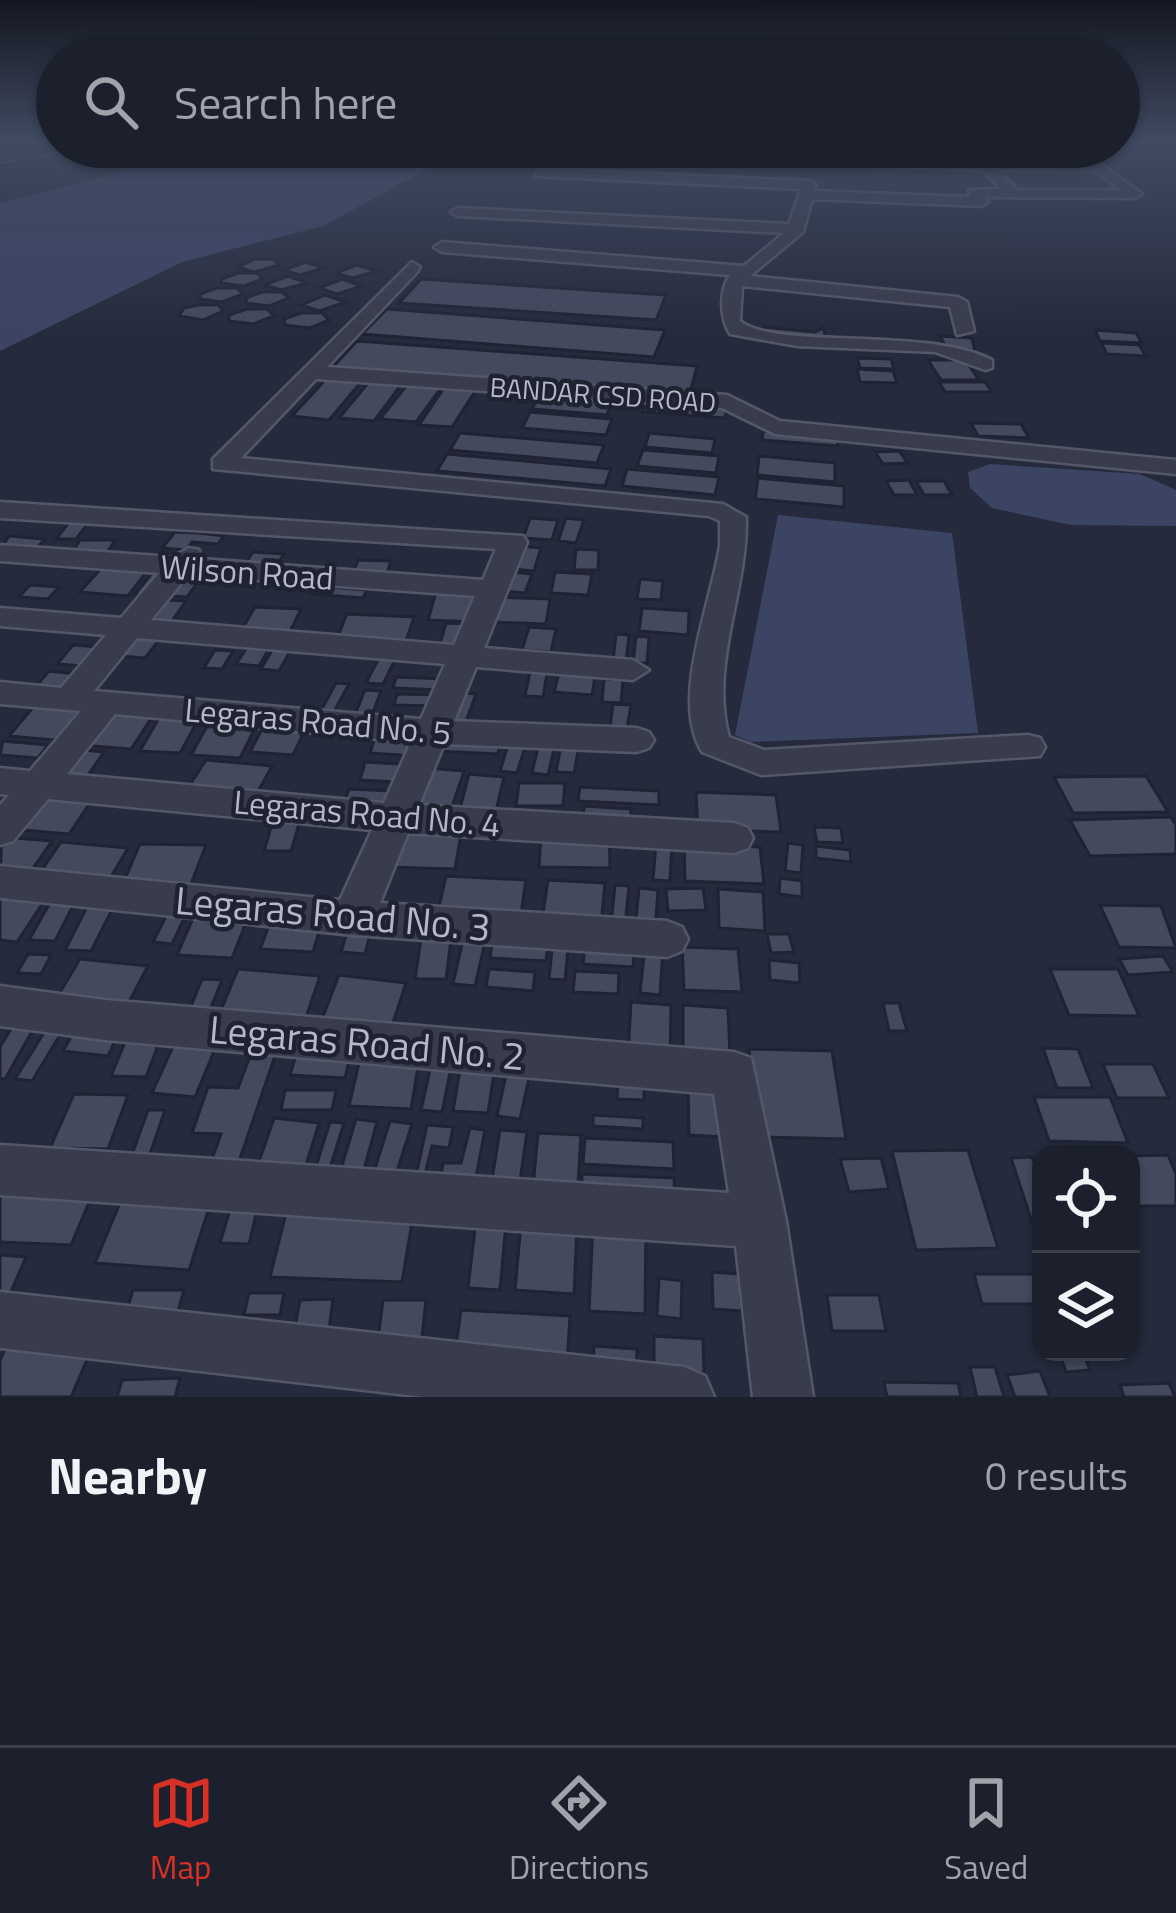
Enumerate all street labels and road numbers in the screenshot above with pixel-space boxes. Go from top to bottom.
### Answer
street label: BANDAR CSD ROAD [488,366,718,422]
street label: Wilson Road [159,541,335,603]
street label: Legaras Road No. 5 [183,684,453,758]
street label: Legaras Road No. 4 [232,776,502,850]
street label: Legaras Road No. 3 [173,870,493,956]
street label: Legaras Road No. 2 [207,999,527,1085]

